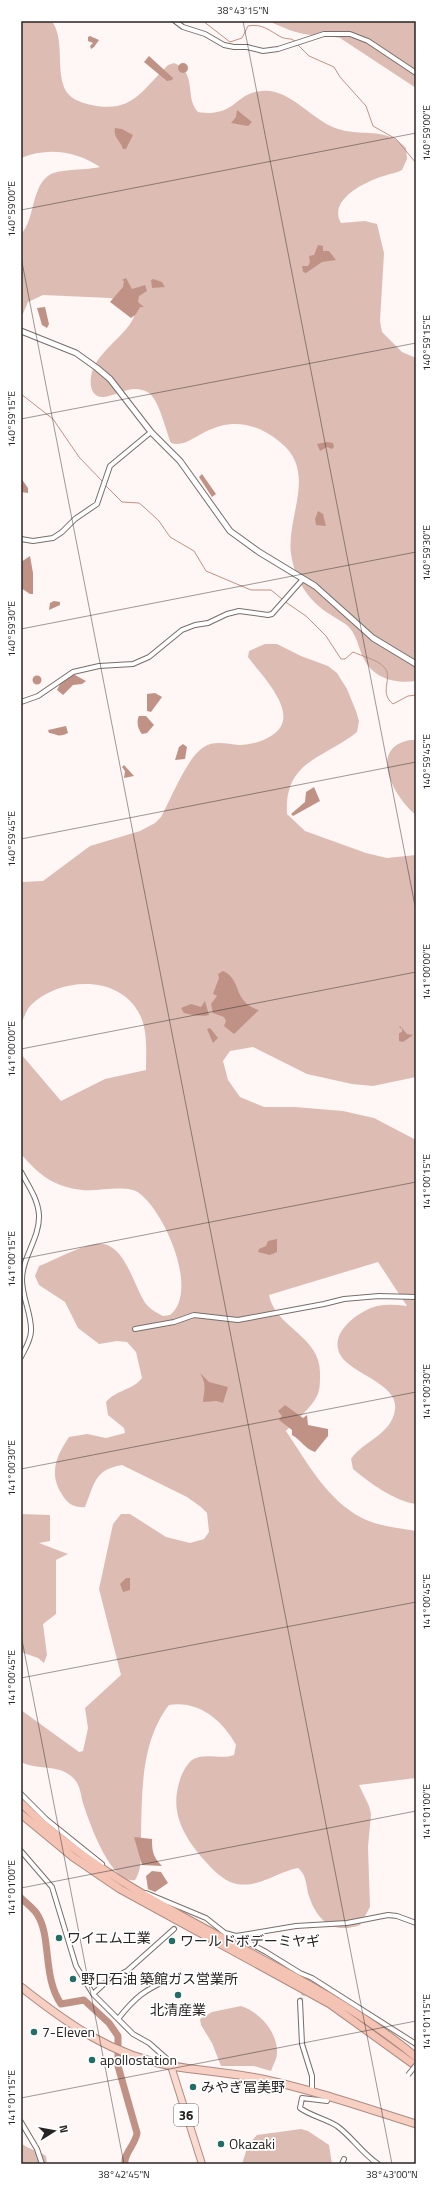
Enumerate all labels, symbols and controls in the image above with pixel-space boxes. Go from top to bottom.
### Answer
text: 38°43'15"N [217,3,269,18]
text: 140°59'00"E [419,104,434,161]
text: 140°59'00"E [4,180,19,237]
text: 140°59'15"E [419,314,434,371]
text: 140°59'15"E [4,390,19,447]
text: 140°59'30"E [419,524,434,581]
text: 140°59'30"E [4,600,19,657]
text: 140°59'45"E [419,733,434,790]
text: 140°59'45"E [4,810,19,867]
text: 141°00'00"E [419,943,434,1000]
text: 141°00'00"E [4,1020,19,1077]
text: 141°00'15"E [419,1153,434,1210]
text: 141°00'15"E [4,1230,19,1287]
text: 141°00'30"E [419,1363,434,1420]
text: 141°00'30"E [4,1439,19,1496]
text: 141°00'45"E [419,1573,434,1630]
text: 141°00'45"E [4,1649,19,1706]
text: 141°01'00"E [419,1783,434,1840]
text: 141°01'00"E [4,1859,19,1916]
place label: ワイエム工業 [67,1927,151,1948]
place label: ワールドボデーミヤギ [180,1930,320,1951]
marker: ワイエム工業 [54,1933,64,1943]
marker: ワールドボデーミヤギ [167,1936,177,1946]
place label: 野口石油 築館ガス営業所 [81,1968,238,1989]
marker: 野口石油 築館ガス営業所 [68,1974,78,1984]
marker: 北清産業 [173,1990,183,2000]
text: 141°01'15"E [419,1993,434,2050]
place label: 北清産業 [150,1999,206,2020]
place label: 7-Eleven [42,2021,95,2042]
marker: 7-Eleven [29,2027,39,2037]
place label: apollostation [100,2049,177,2070]
marker: apollostation [87,2055,97,2065]
text: 141°01'15"E [4,2069,19,2126]
place label: みやぎ冨美野 [201,2076,285,2097]
marker: みやぎ冨美野 [188,2082,198,2092]
road number: 36 [174,2104,198,2126]
north arrow [34,2111,74,2151]
text: N [55,2124,72,2134]
place label: Okazaki [229,2133,275,2154]
marker: Okazaki [216,2139,226,2149]
text: 38°42'45"N [98,2167,150,2182]
text: 38°43'00"N [366,2167,418,2182]

